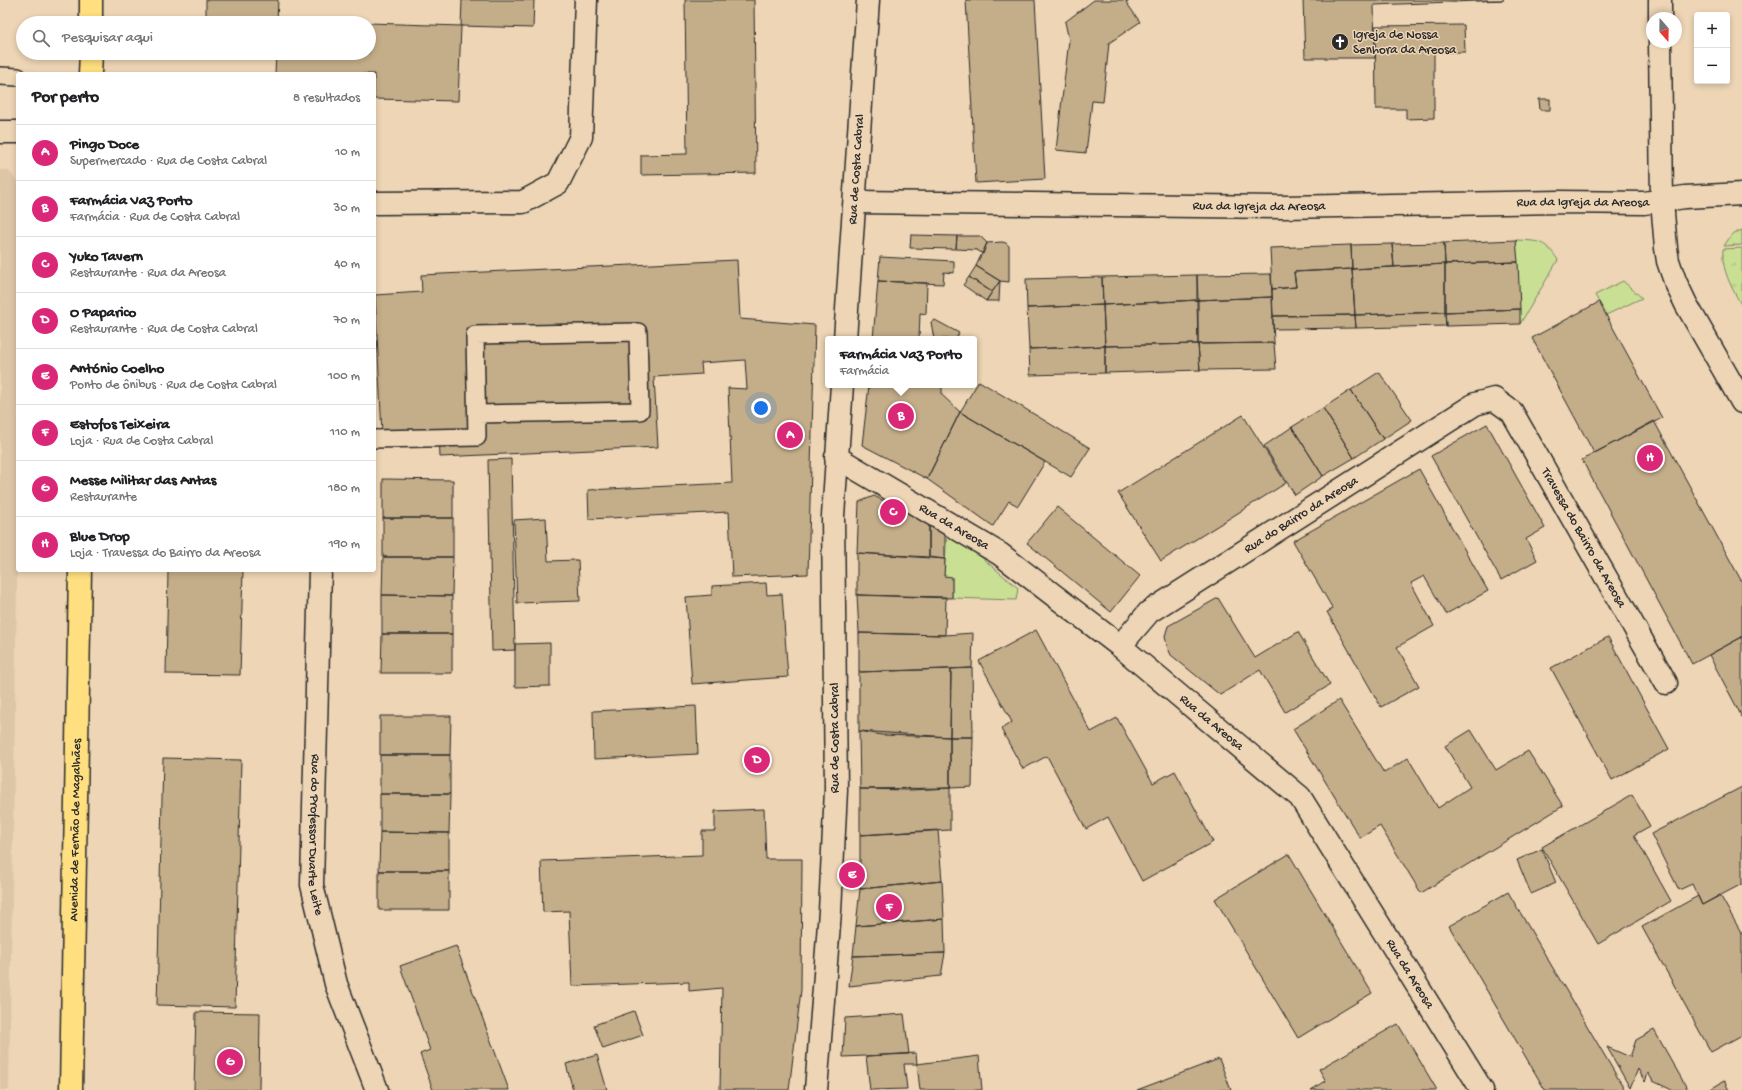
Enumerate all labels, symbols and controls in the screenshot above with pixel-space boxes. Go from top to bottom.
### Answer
north arrow [1646,12,1682,48]
map controls [1694,12,1730,84]
button: + [1694,12,1730,48]
search box [16,16,376,60]
icon: search [30,27,52,49]
place label: Igreja de Nossa Senhora da Areosa [1353,28,1457,58]
text: Pesquisar aqui [62,29,153,47]
church icon: Igreja de Nossa Senhora da Areosa [1330,32,1350,52]
button: − [1694,48,1730,84]
text: Por perto [32,88,99,108]
text: 8 resultados [293,91,360,106]
street label: Rua de Costa Cabral [845,114,868,225]
text: Pingo Doce [70,136,139,154]
text: A [41,145,49,160]
text: 10 m [335,145,360,160]
text: Supermercado · Rua de Costa Cabral [70,154,267,169]
text: Farmácia Vaz Porto [70,192,193,210]
street label: Rua da Igreja da Areosa [1516,194,1651,211]
street label: Rua da Igreja da Areosa [1192,198,1326,215]
text: B [42,201,48,216]
text: 30 m [334,201,360,216]
text: Farmácia · Rua de Costa Cabral [70,210,240,225]
text: Yuko Tavern [70,248,143,266]
text: C [41,257,49,272]
text: 40 m [334,257,360,272]
text: Restaurante · Rua da Areosa [70,266,226,281]
text: O Paparico [70,304,136,322]
text: D [41,313,49,328]
text: 70 m [334,313,360,328]
text: Restaurante · Rua de Costa Cabral [70,322,258,337]
popup [825,336,977,388]
text: Farmácia Vaz Porto [840,346,962,364]
text: António Coelho [70,360,164,378]
text: Farmácia [840,364,889,379]
text: E [41,369,49,384]
text: 100 m [328,369,360,384]
text: Ponto de ônibus · Rua de Costa Cabral [70,378,277,393]
your location [751,398,771,418]
pin: B [888,401,914,431]
text: Estofos Teixeira [70,416,170,434]
pin: A [777,420,803,450]
text: F [42,425,48,440]
text: 110 m [330,425,360,440]
text: Loja · Rua de Costa Cabral [70,434,213,449]
pin: H [1637,443,1663,473]
street label: Travessa do Bairro da Areosa [1537,465,1629,611]
text: Messe Militar das Antas [70,472,216,490]
street label: Rua do Bairro da Areosa [1241,473,1361,557]
text: G [41,481,49,496]
text: 180 m [328,481,360,496]
text: Restaurante [70,490,137,505]
pin: C [880,497,906,527]
street label: Rua da Areosa [916,500,992,554]
text: Blue Drop [70,528,130,546]
text: H [41,537,49,552]
text: 190 m [329,537,360,552]
text: Loja · Travessa do Bairro da Areosa [70,546,261,561]
street label: Rua de Costa Cabral [828,683,843,793]
street label: Rua da Areosa [1176,692,1247,754]
street label: Avenida de Fernão de Magalhães [66,737,85,921]
pin: D [744,745,770,775]
street label: Rua do Professor Duarte Leite [304,754,327,917]
pin: E [839,860,865,890]
pin: F [876,892,902,922]
street label: Rua da Areosa [1383,936,1438,1012]
pin: G [217,1047,243,1077]

